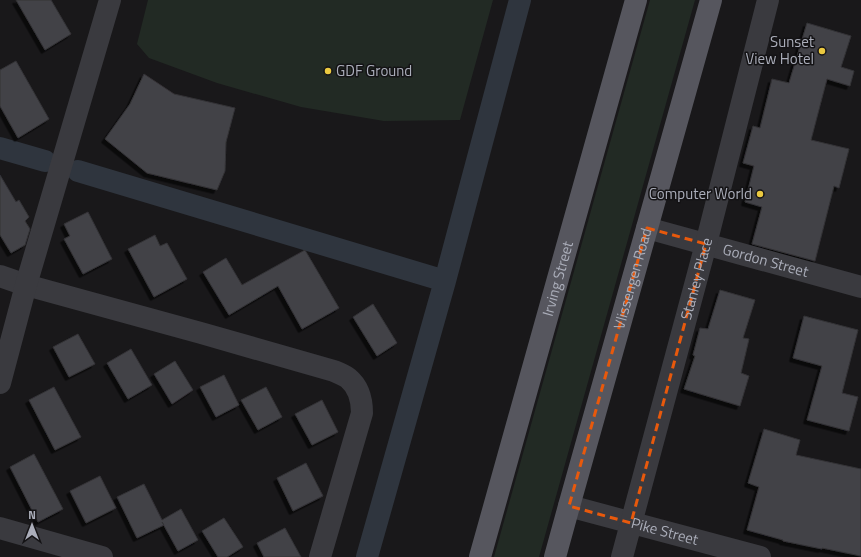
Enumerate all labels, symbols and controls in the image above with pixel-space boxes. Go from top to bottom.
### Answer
place label: Sunset View Hotel [746,30,815,70]
marker: Sunset View Hotel [817,46,827,56]
place label: GDF Ground [336,59,412,82]
marker: GDF Ground [323,66,333,76]
place label: Computer World [649,182,752,205]
marker: Computer World [755,189,765,199]
street label: Vlissengen Road [607,225,657,332]
street label: Stanley Place [674,235,718,322]
street label: Gordon Street [720,237,812,283]
street label: Irving Street [536,238,579,319]
north arrow [12,505,52,545]
text: N [28,507,36,523]
street label: Pike Street [629,511,702,551]

